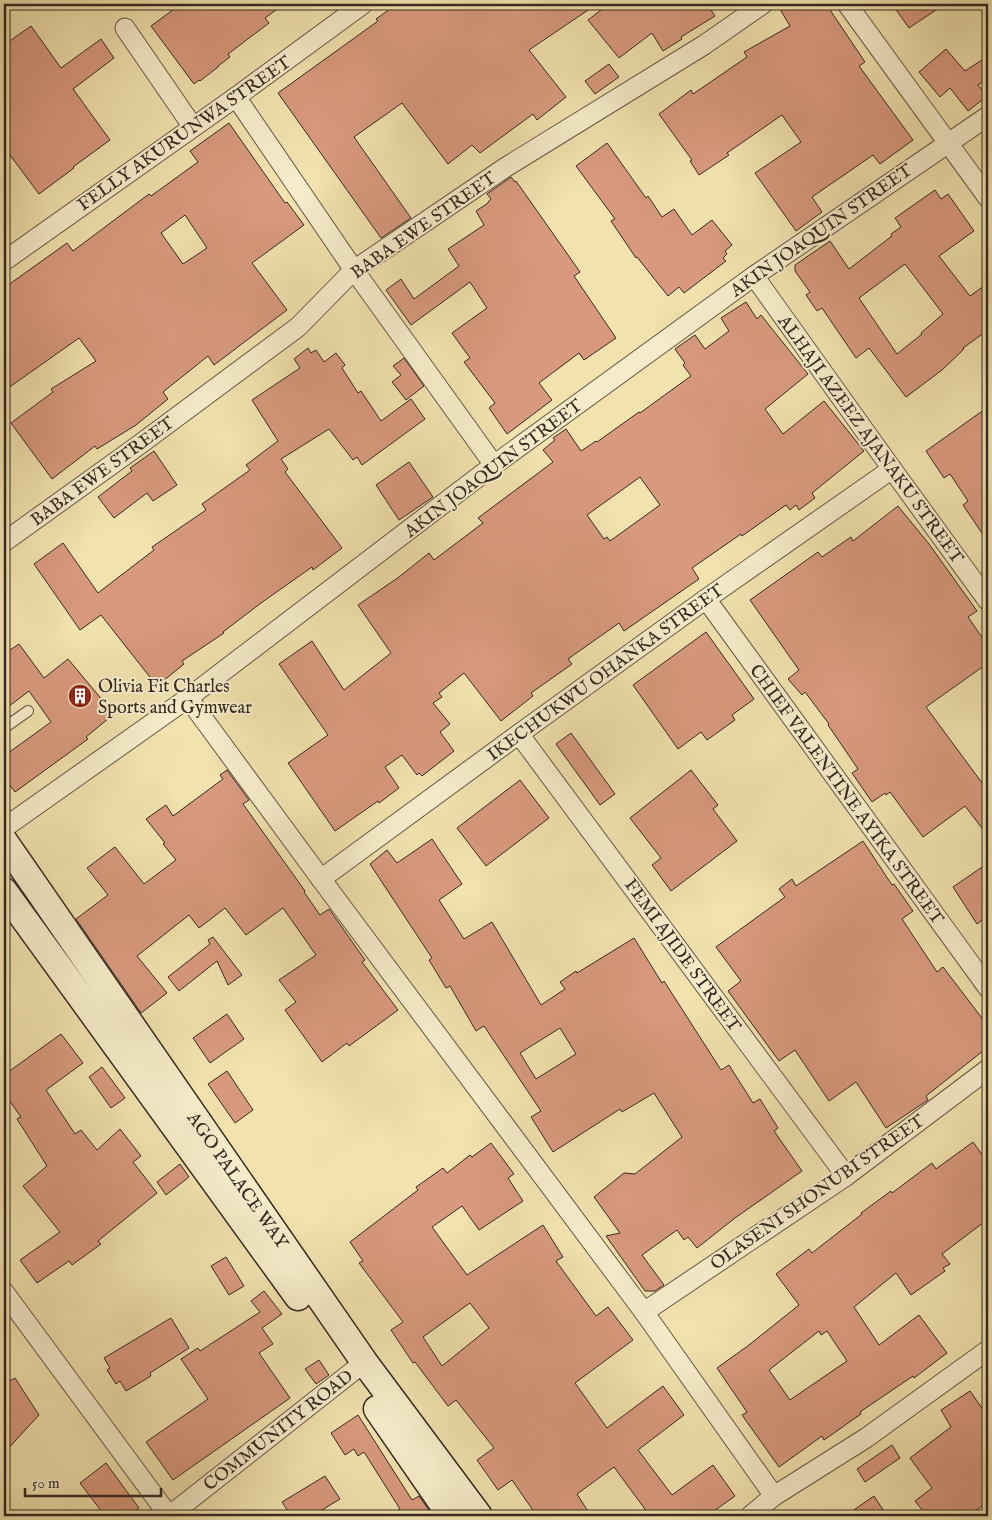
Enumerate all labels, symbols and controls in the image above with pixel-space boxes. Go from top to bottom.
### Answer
street label: FELLY AKURUNWA STREET [74,52,296,217]
street label: AKIN JOAQUIN STREET [726,160,917,303]
street label: BABA EWE STREET [347,167,501,285]
street label: ALHAJI AZEEZ AJANAKU STREET [771,310,968,569]
street label: AKIN JOAQUIN STREET [400,395,587,544]
street label: BABA EWE STREET [27,412,179,532]
street label: IKECHUKWU OHANKA STREET [483,580,729,767]
street label: CHIEF VALENTINE AYIKA STREET [744,660,948,929]
place label: Olivia Fit Charles Sports and Gymwear [98,676,252,720]
building icon: Olivia Fit Charles Sports and Gymwear [67,683,93,709]
street label: FEMI AJIDE STREET [618,875,745,1037]
street label: AGO PALACE WAY [180,1107,293,1254]
street label: OLASENI SHONUBI STREET [706,1110,929,1276]
street label: COMMUNITY ROAD [199,1366,358,1497]
scale bar [25,1465,161,1497]
text: 50 m [32,1474,60,1493]

